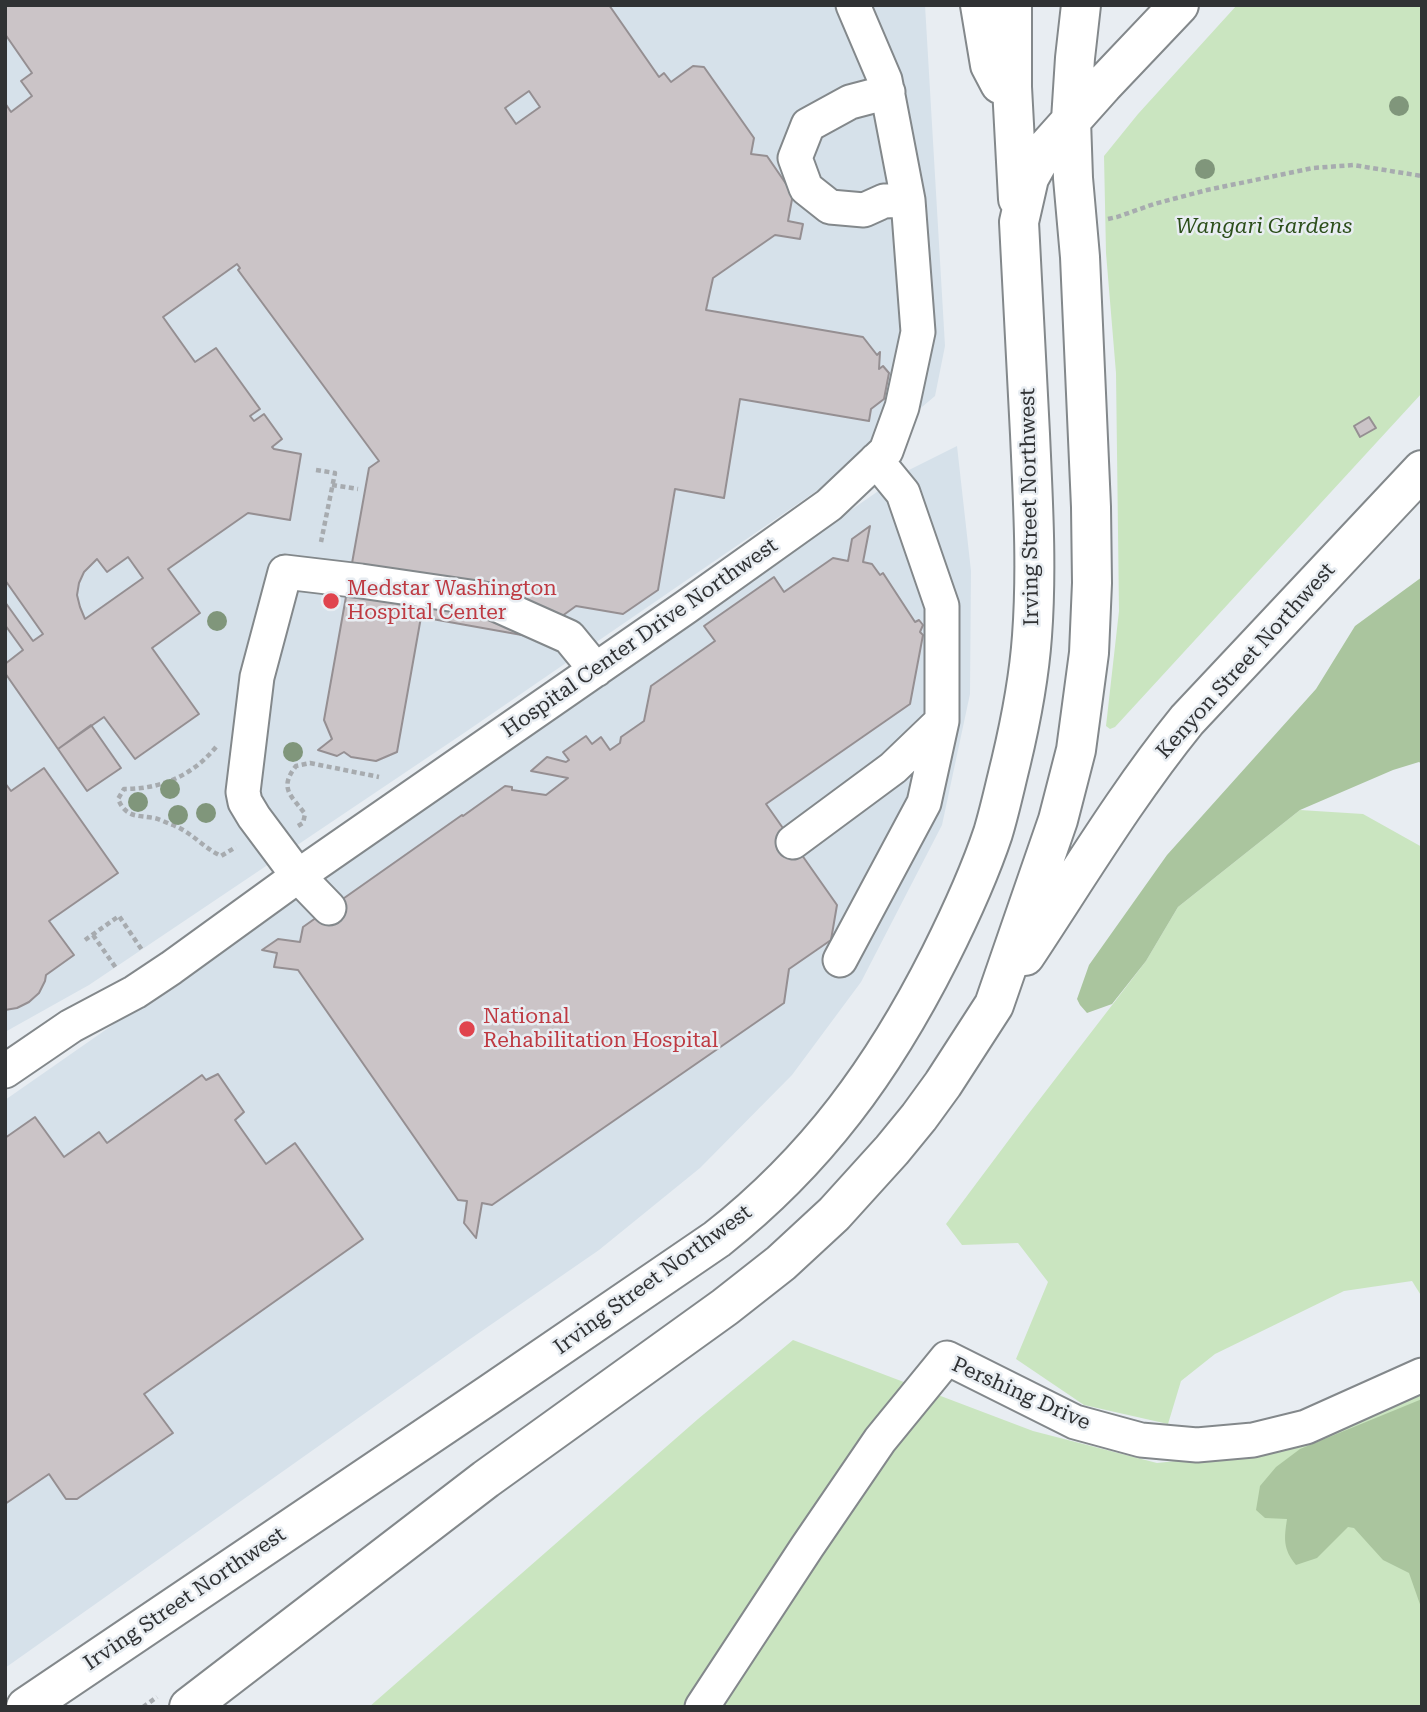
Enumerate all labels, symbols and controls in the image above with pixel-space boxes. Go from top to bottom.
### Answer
park label: Wangari Gardens [1176,214,1352,240]
street label: Irving Street Northwest [1015,388,1045,626]
street label: Hospital Center Drive Northwest [497,533,783,743]
street label: Kenyon Street Northwest [1151,558,1341,764]
place label: Medstar Washington Hospital Center [347,576,557,626]
marker: Medstar Washington Hospital Center [321,591,341,611]
place label: National Rehabilitation Hospital [483,1004,718,1054]
marker: National Rehabilitation Hospital [457,1019,477,1039]
street label: Irving Street Northwest [549,1200,757,1360]
street label: Pershing Drive [948,1352,1094,1436]
street label: Irving Street Northwest [79,1522,291,1676]

